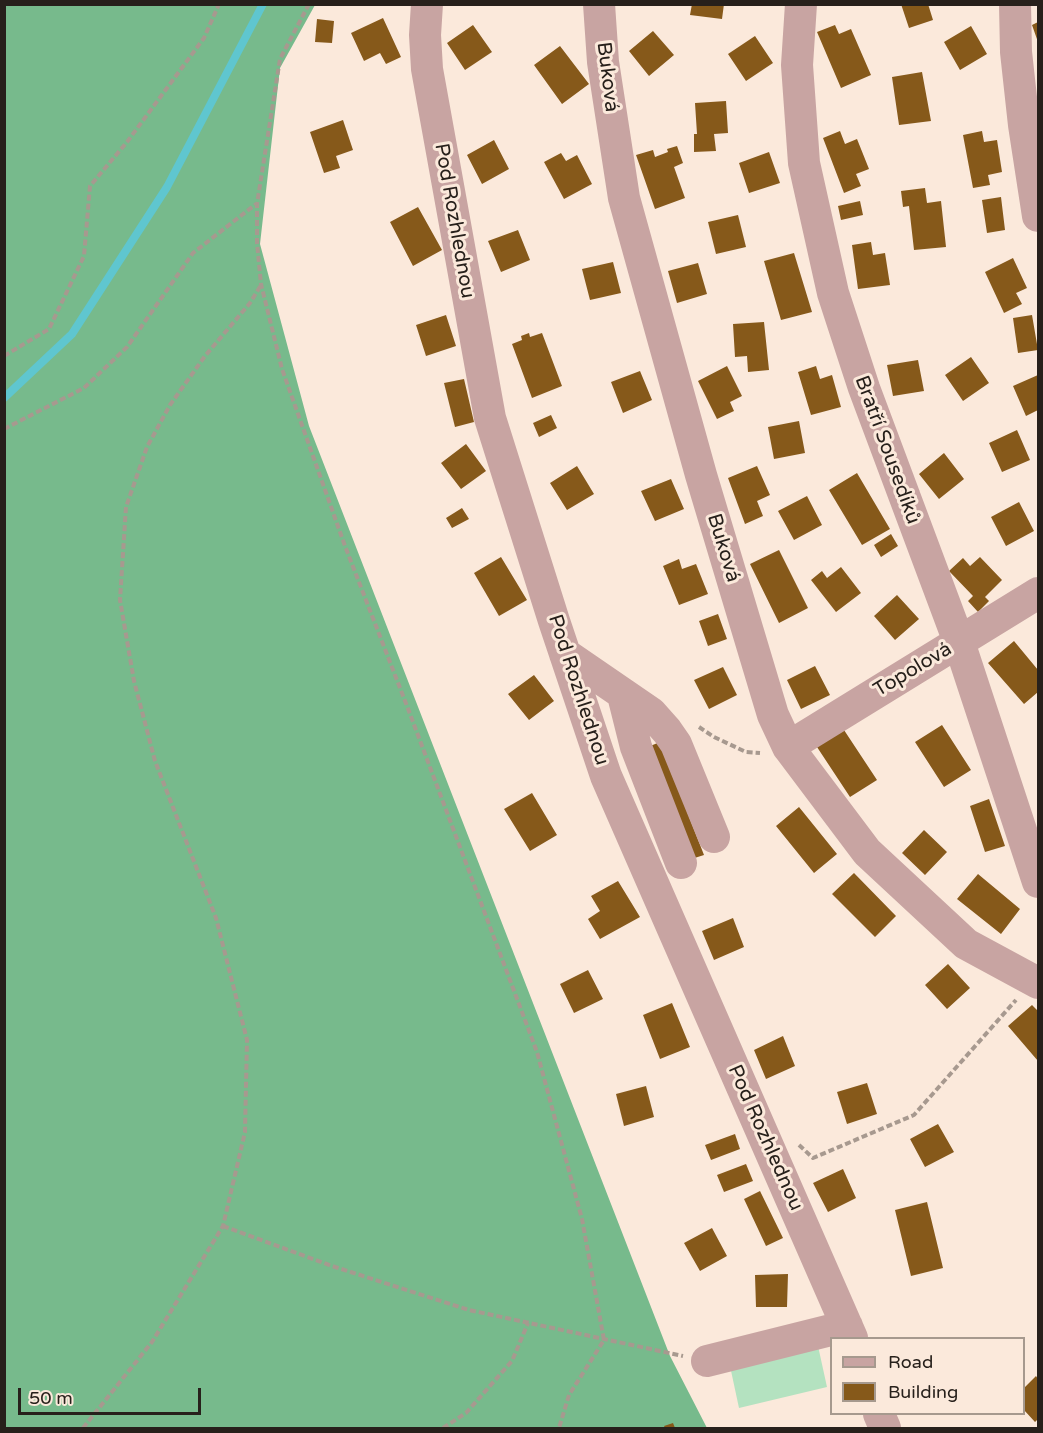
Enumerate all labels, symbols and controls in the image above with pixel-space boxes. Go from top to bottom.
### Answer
street label: Buková [591,41,623,113]
street label: Pod Rozhlednou [429,142,479,300]
street label: Bratří Sousedíků [849,373,925,527]
street label: Buková [701,511,745,585]
street label: Pod Rozhlednou [542,612,614,768]
street label: Topolová [870,637,956,703]
street label: Pod Rozhlednou [722,1061,808,1215]
legend [830,1337,1025,1415]
text: Road [888,1351,933,1373]
scale bar [21,1376,204,1414]
text: Building [888,1381,958,1403]
text: 50 m [29,1387,73,1409]

